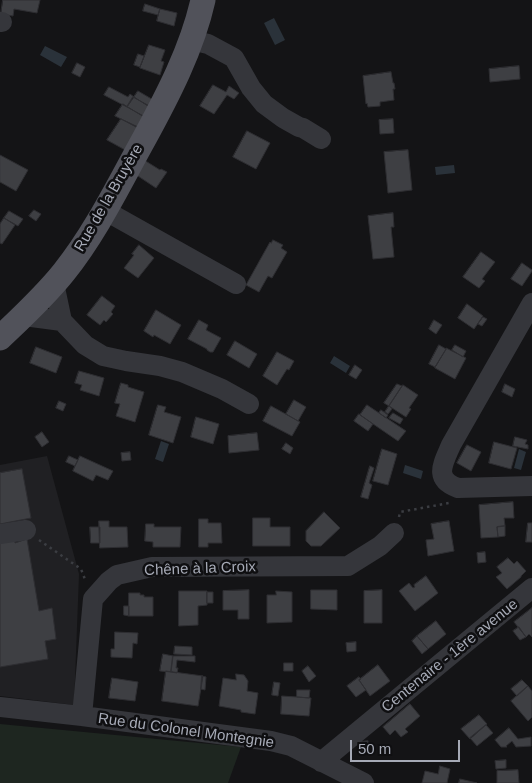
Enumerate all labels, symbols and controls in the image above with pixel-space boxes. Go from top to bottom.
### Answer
street label: Rue de la Bruyère [71,141,147,255]
street label: Chêne à la Croix [144,558,256,580]
street label: Centenaire - 1ère avenue [378,595,522,717]
street label: Rue du Colonel Montegnie [97,710,275,752]
scale bar [352,730,462,762]
text: 50 m [358,740,391,757]

